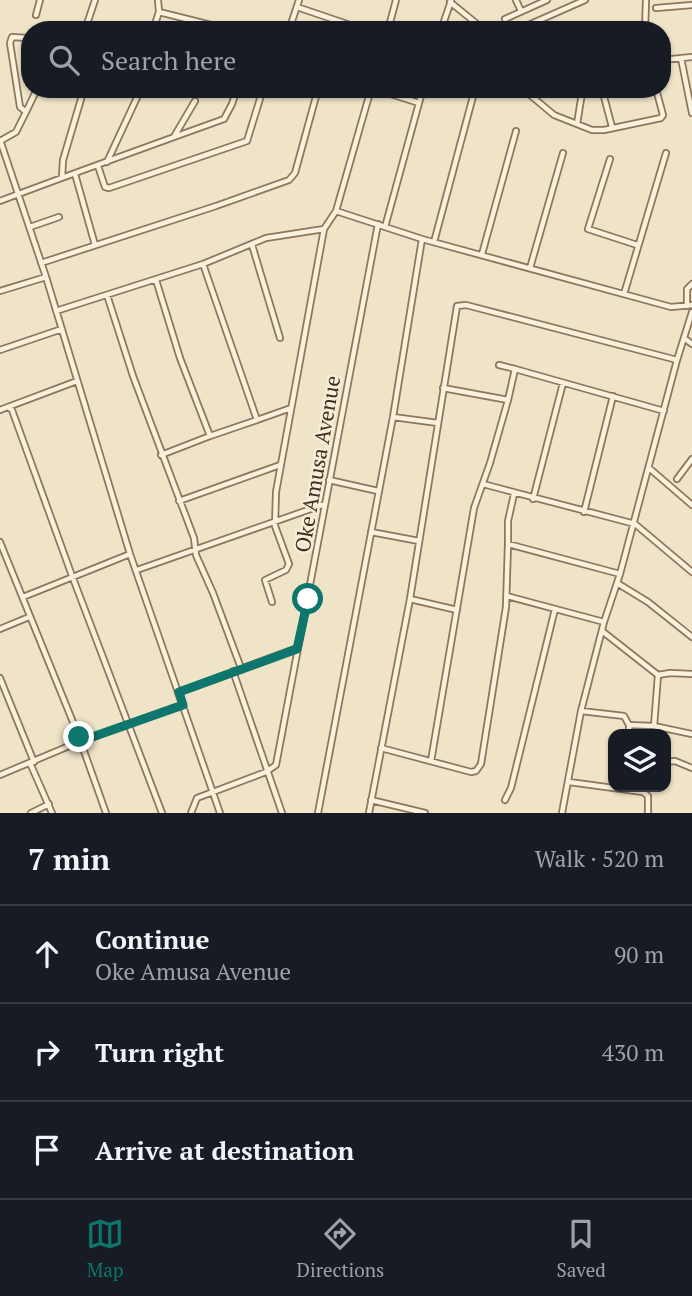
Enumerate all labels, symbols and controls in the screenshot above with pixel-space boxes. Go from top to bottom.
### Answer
search box [21,21,671,98]
icon: search [45,41,83,79]
text: Search here [101,43,236,77]
street label: Oke Amusa Avenue [288,373,346,555]
route start [292,583,323,614]
route end [63,721,94,752]
map controls [608,729,671,792]
button: layers [608,729,671,792]
text: 7 min [28,839,110,879]
text: Walk · 520 m [535,843,664,874]
text: Continue [95,922,209,956]
icon: ahead [28,935,66,973]
text: 90 m [614,939,664,970]
text: Oke Amusa Avenue [95,956,291,987]
icon: right [28,1033,66,1071]
text: Turn right [95,1035,224,1069]
text: 430 m [602,1037,664,1068]
icon: arrive [28,1131,66,1169]
text: Arrive at destination [95,1133,354,1167]
tab: Map [86,1215,124,1282]
tab: Directions [297,1215,384,1282]
tab: Saved [557,1215,606,1282]

